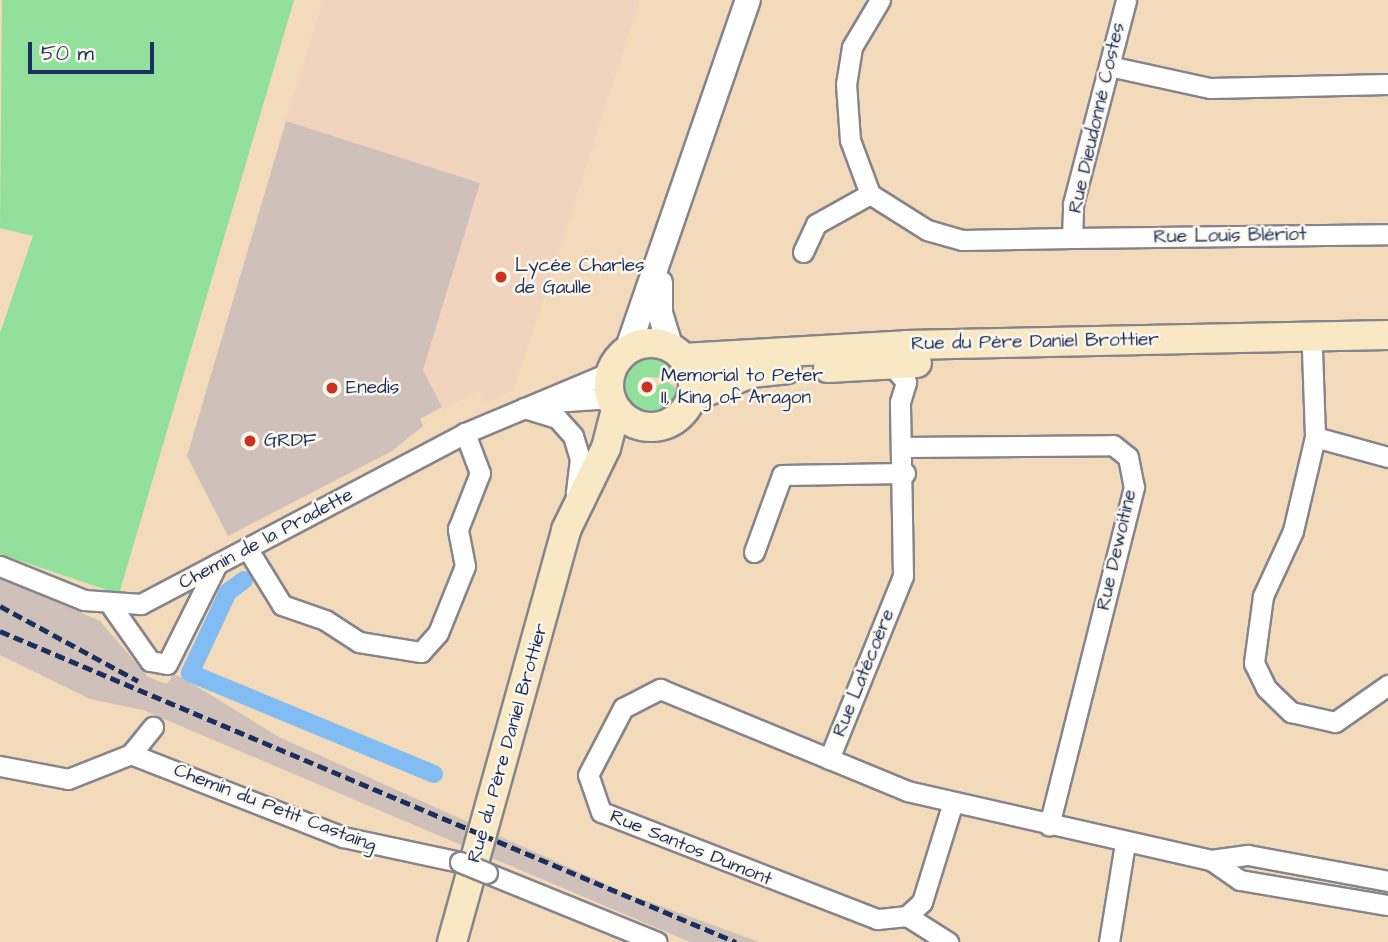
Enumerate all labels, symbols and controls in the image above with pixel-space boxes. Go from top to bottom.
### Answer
street label: Rue Dieudonné Costes [1064,21,1130,215]
scale bar [32,28,158,72]
text: 50 m [41,39,94,68]
street label: Rue Louis Blériot [1153,223,1307,249]
place label: Lycée Charles de Gaulle [515,255,645,299]
marker: Lycée Charles de Gaulle [493,269,509,285]
street label: Rue du Père Daniel Brottier [911,328,1159,356]
place label: Memorial to Peter II, King of Aragon [661,365,823,409]
place label: Enedis [346,377,399,399]
marker: Memorial to Peter II, King of Aragon [639,379,655,395]
marker: Enedis [324,380,340,396]
place label: GRDF [264,430,316,452]
marker: GRDF [242,433,258,449]
street label: Chemin de la Pradette [175,483,357,595]
street label: Rue Dewoitine [1092,488,1142,612]
street label: Rue Latécoère [828,606,900,740]
street label: Rue du Père Daniel Brottier [463,621,553,865]
street label: Chemin du Petit Castaing [170,759,380,857]
street label: Rue Santos Dumont [607,805,775,891]

